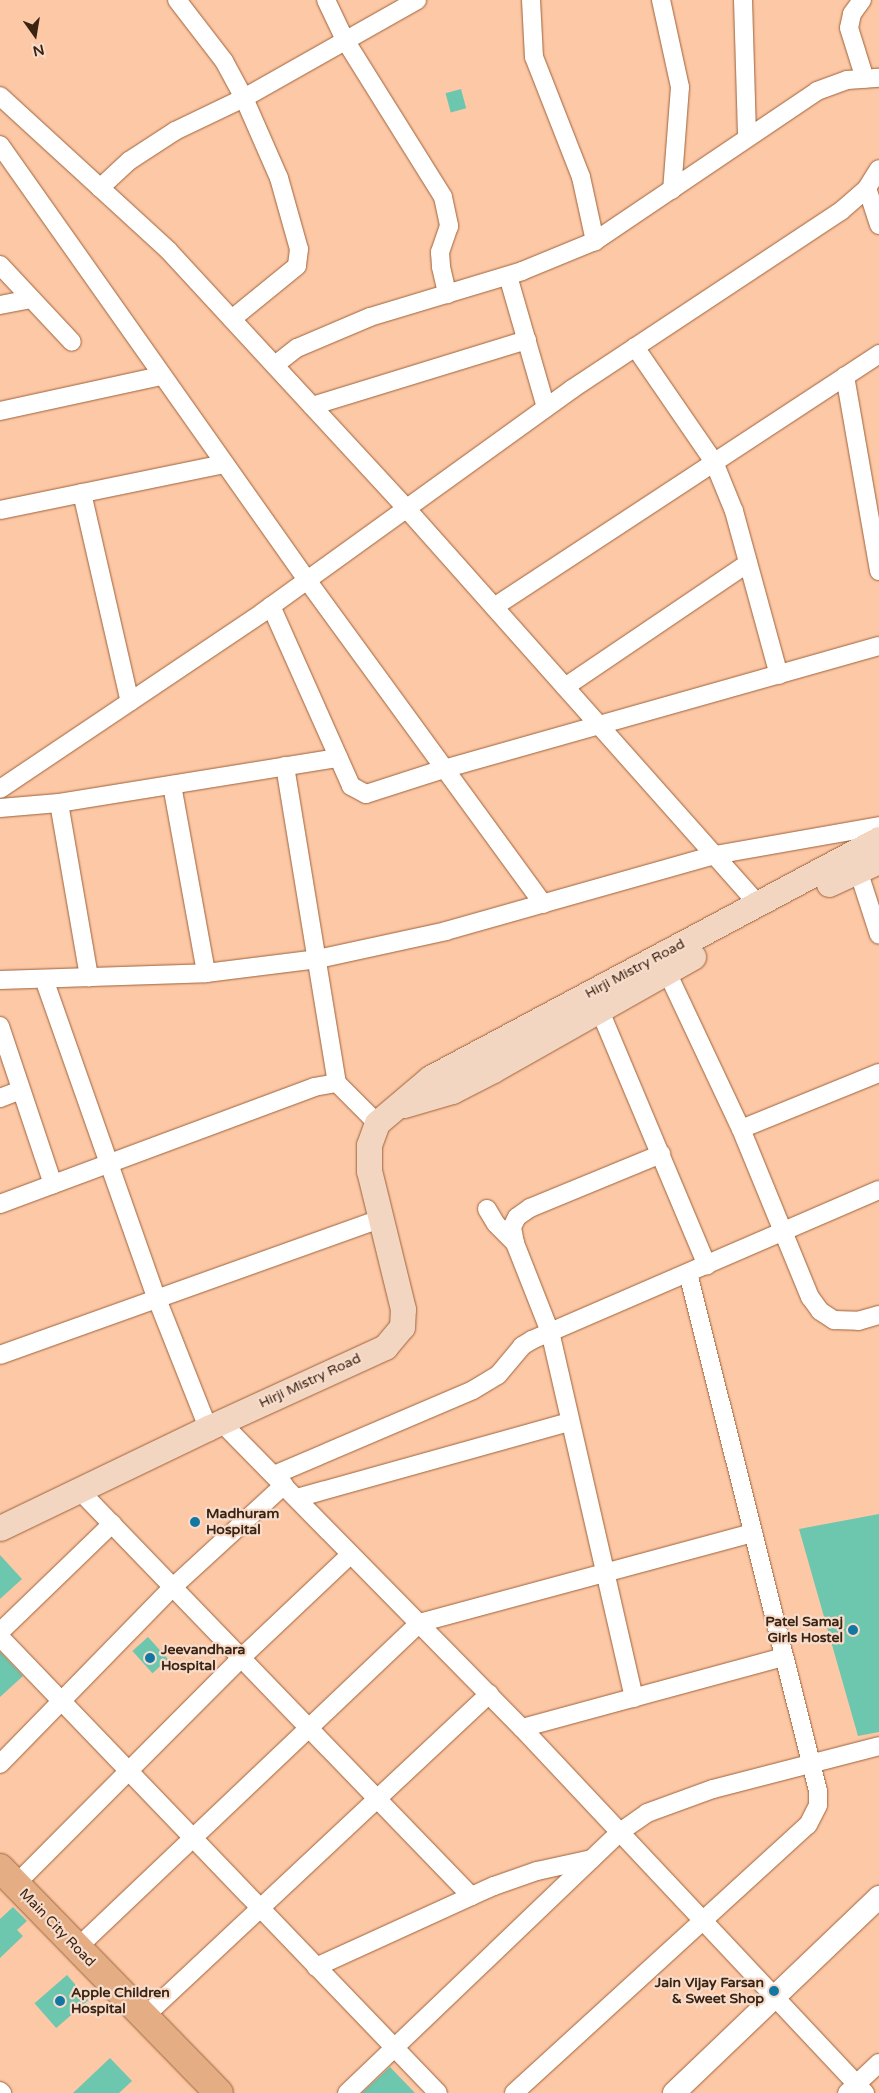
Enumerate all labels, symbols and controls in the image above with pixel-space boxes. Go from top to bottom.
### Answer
north arrow [10,10,60,60]
text: N [31,41,46,60]
street label: Hirji Mistry Road [582,936,688,1002]
street label: Hirji Mistry Road [256,1350,364,1412]
place label: Madhuram Hospital [206,1506,279,1538]
marker: Madhuram Hospital [188,1515,202,1529]
place label: Patel Samaj Girls Hostel [765,1614,843,1646]
marker: Patel Samaj Girls Hostel [847,1624,859,1636]
place label: Jeevandhara Hospital [161,1642,245,1674]
marker: Jeevandhara Hospital [143,1651,157,1665]
street label: Main City Road [16,1886,98,1970]
place label: Jain Vijay Farsan & Sweet Shop [655,1975,764,2008]
place label: Apple Children Hospital [71,1985,170,2018]
marker: Jain Vijay Farsan & Sweet Shop [768,1985,780,1997]
marker: Apple Children Hospital [53,1994,67,2008]

